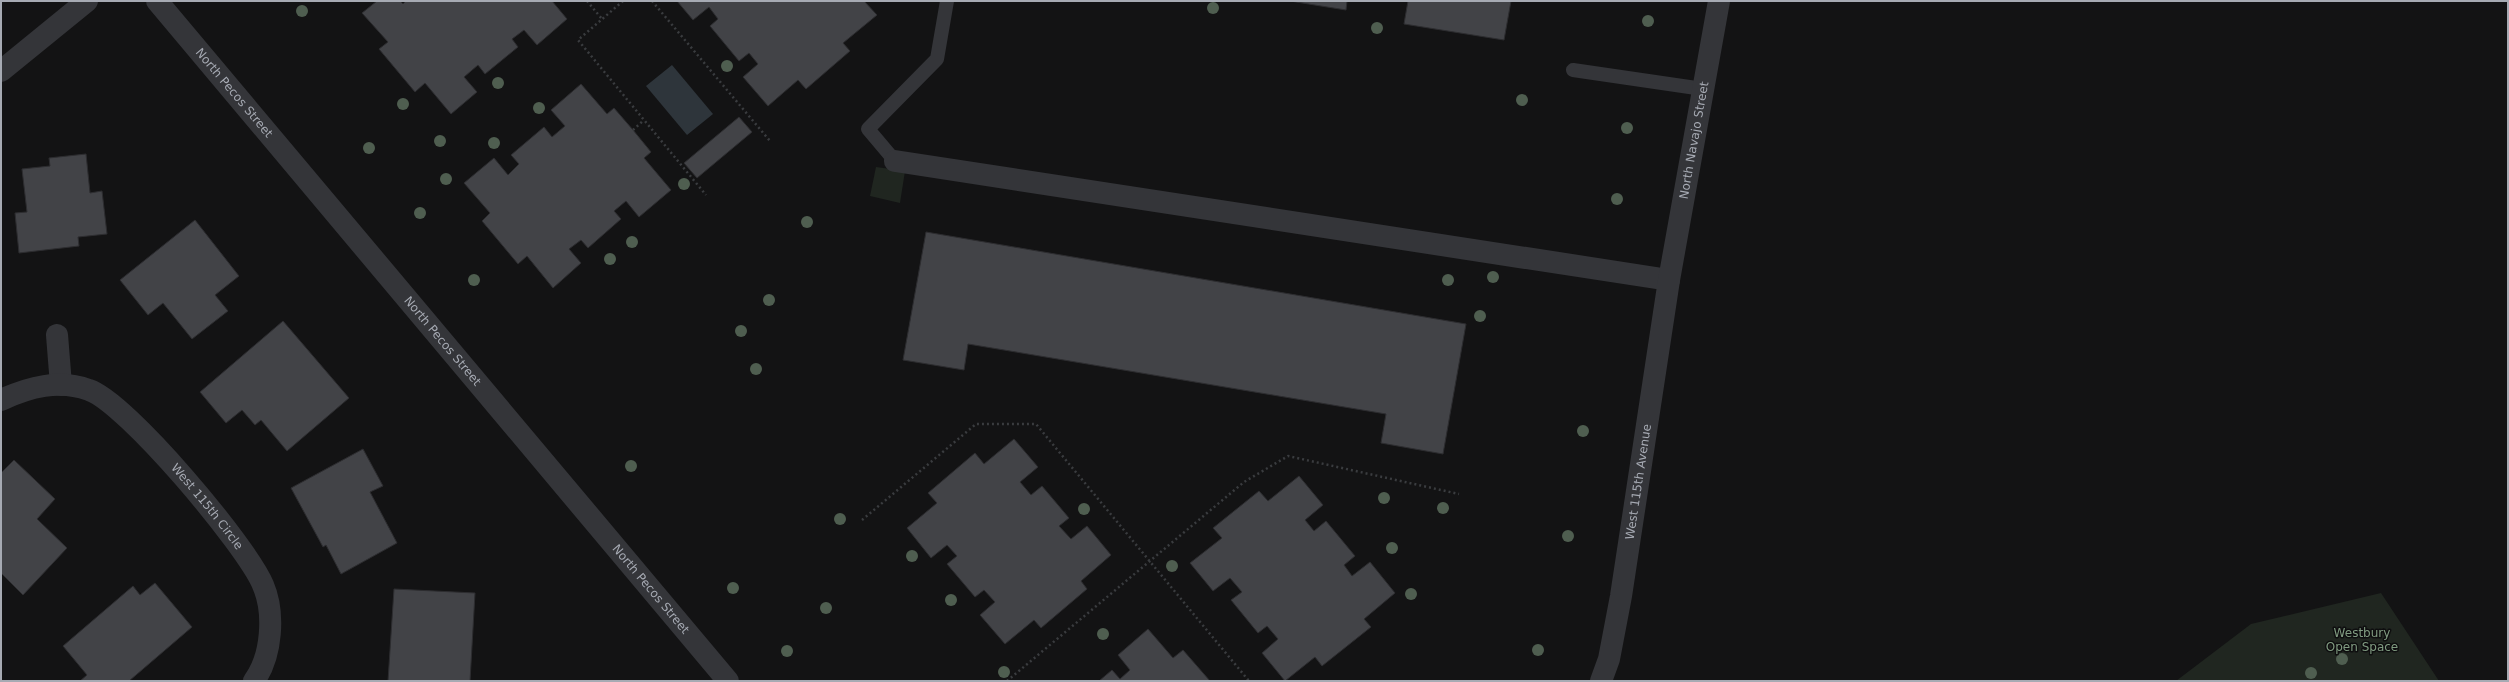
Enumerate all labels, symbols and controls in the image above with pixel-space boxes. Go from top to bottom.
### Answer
street label: North Pecos Street [193,45,276,141]
street label: North Navajo Street [1677,80,1711,200]
street label: North Pecos Street [401,294,484,389]
street label: West 115th Avenue [1623,423,1654,541]
street label: West 115th Circle [168,461,246,552]
street label: North Pecos Street [609,542,692,637]
park label: Westbury Open Space [2326,626,2398,654]

